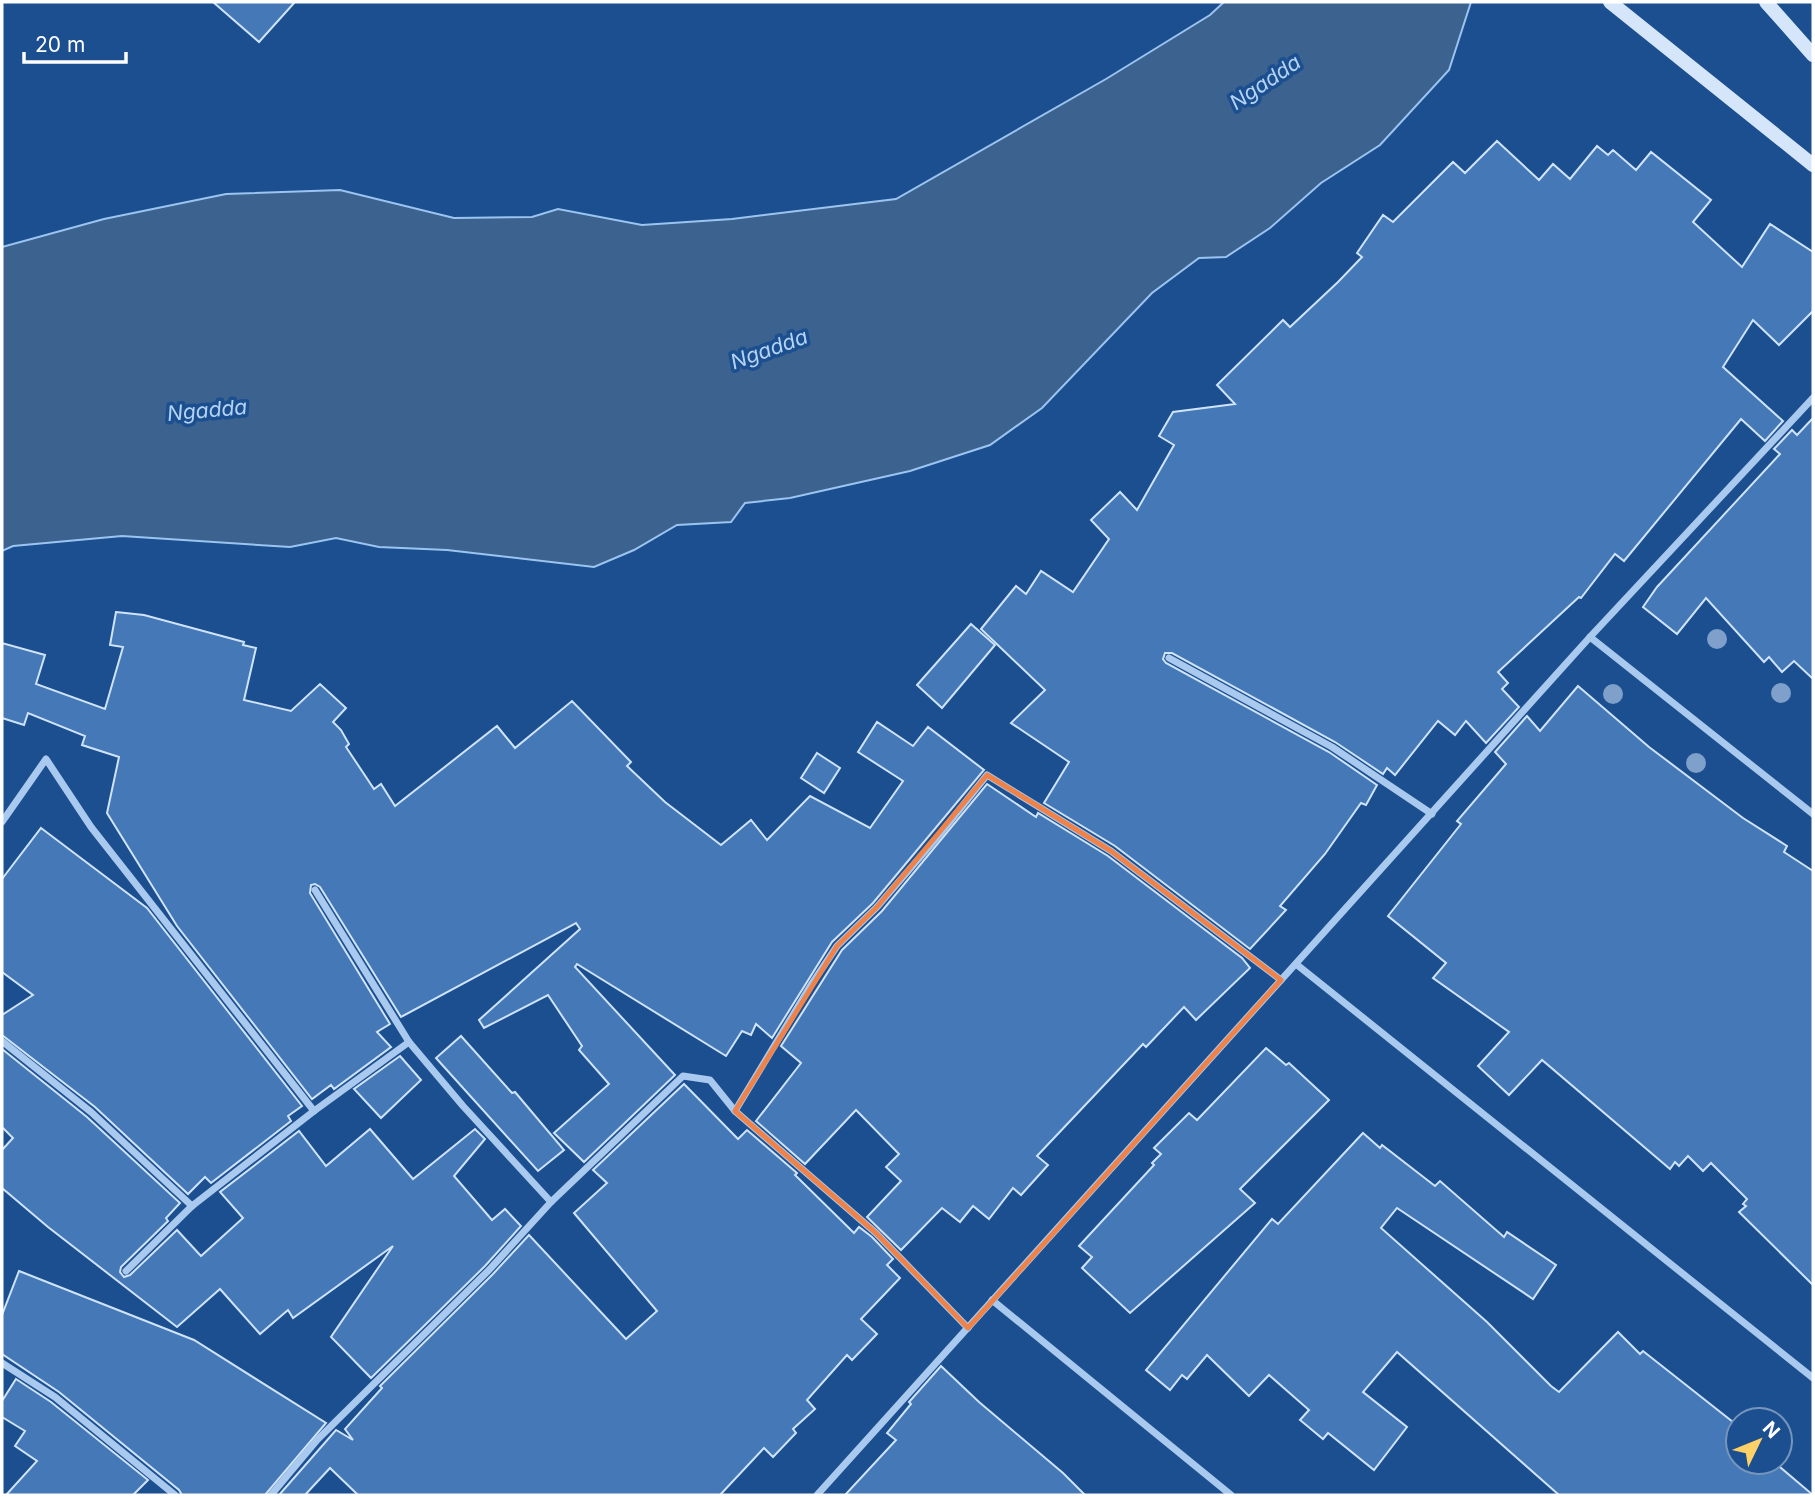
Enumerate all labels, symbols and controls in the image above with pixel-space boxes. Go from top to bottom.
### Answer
scale bar [24,21,126,65]
text: 20 m [35,32,85,57]
water label: Ngadda [1225,49,1305,115]
water label: Ngadda [727,323,811,374]
water label: Ngadda [166,394,248,426]
north arrow [1724,1406,1794,1476]
text: N [1758,1417,1784,1443]

